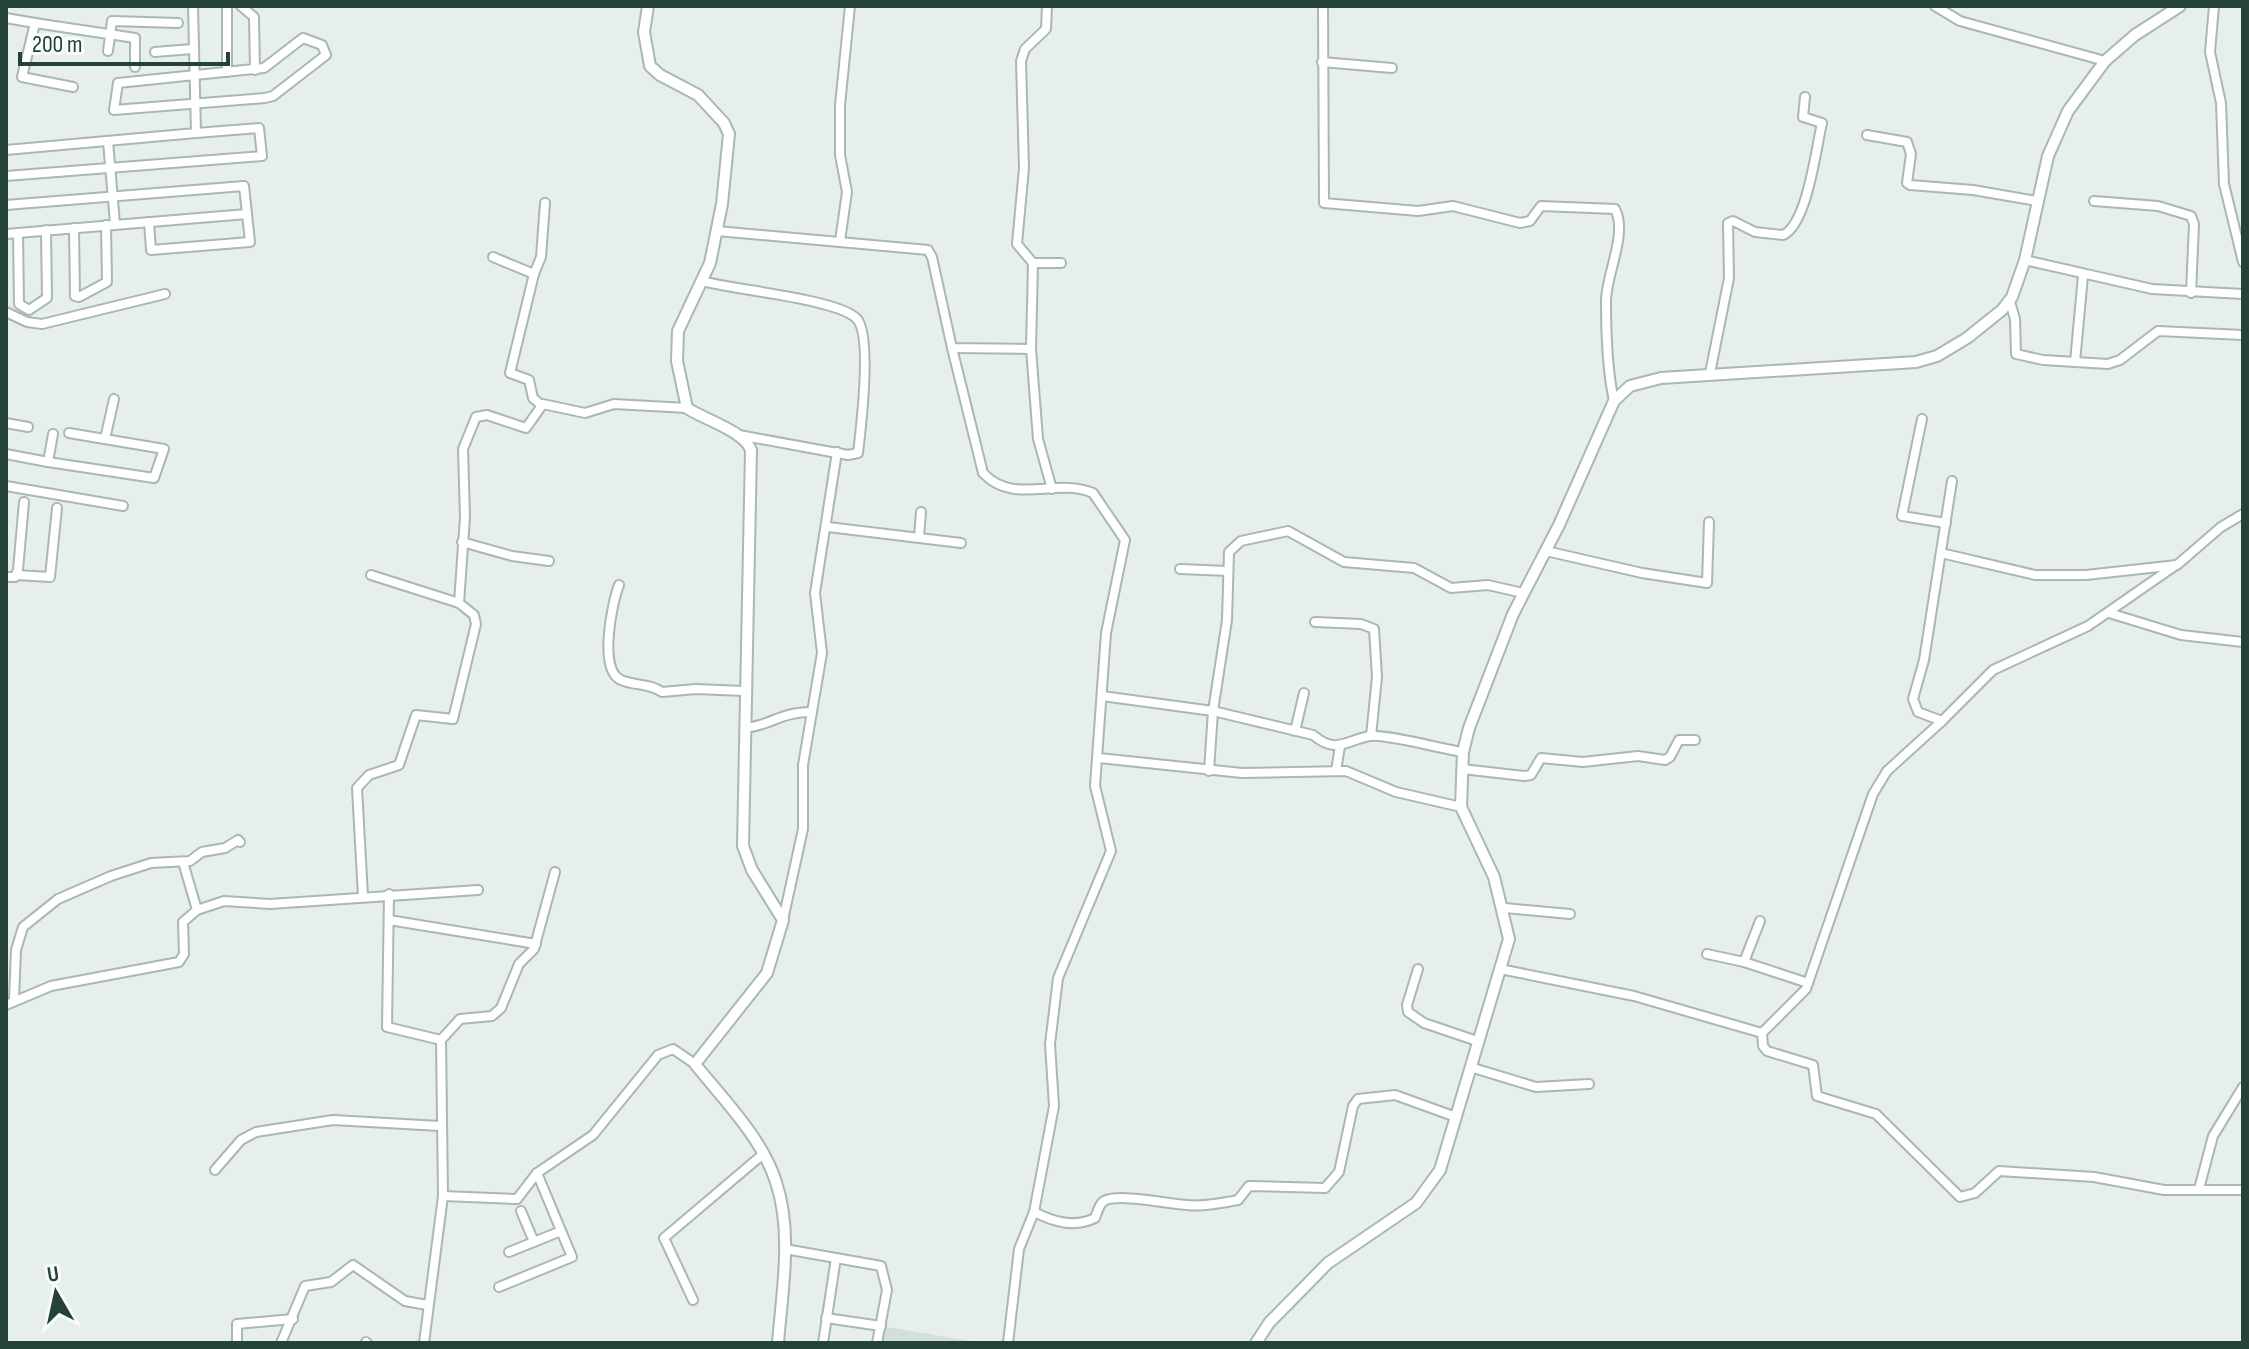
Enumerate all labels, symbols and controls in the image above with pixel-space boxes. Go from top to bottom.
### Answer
scale bar [20,16,228,66]
text: 200 m [32,30,83,59]
north arrow [16,1253,96,1333]
text: U [45,1260,61,1289]

